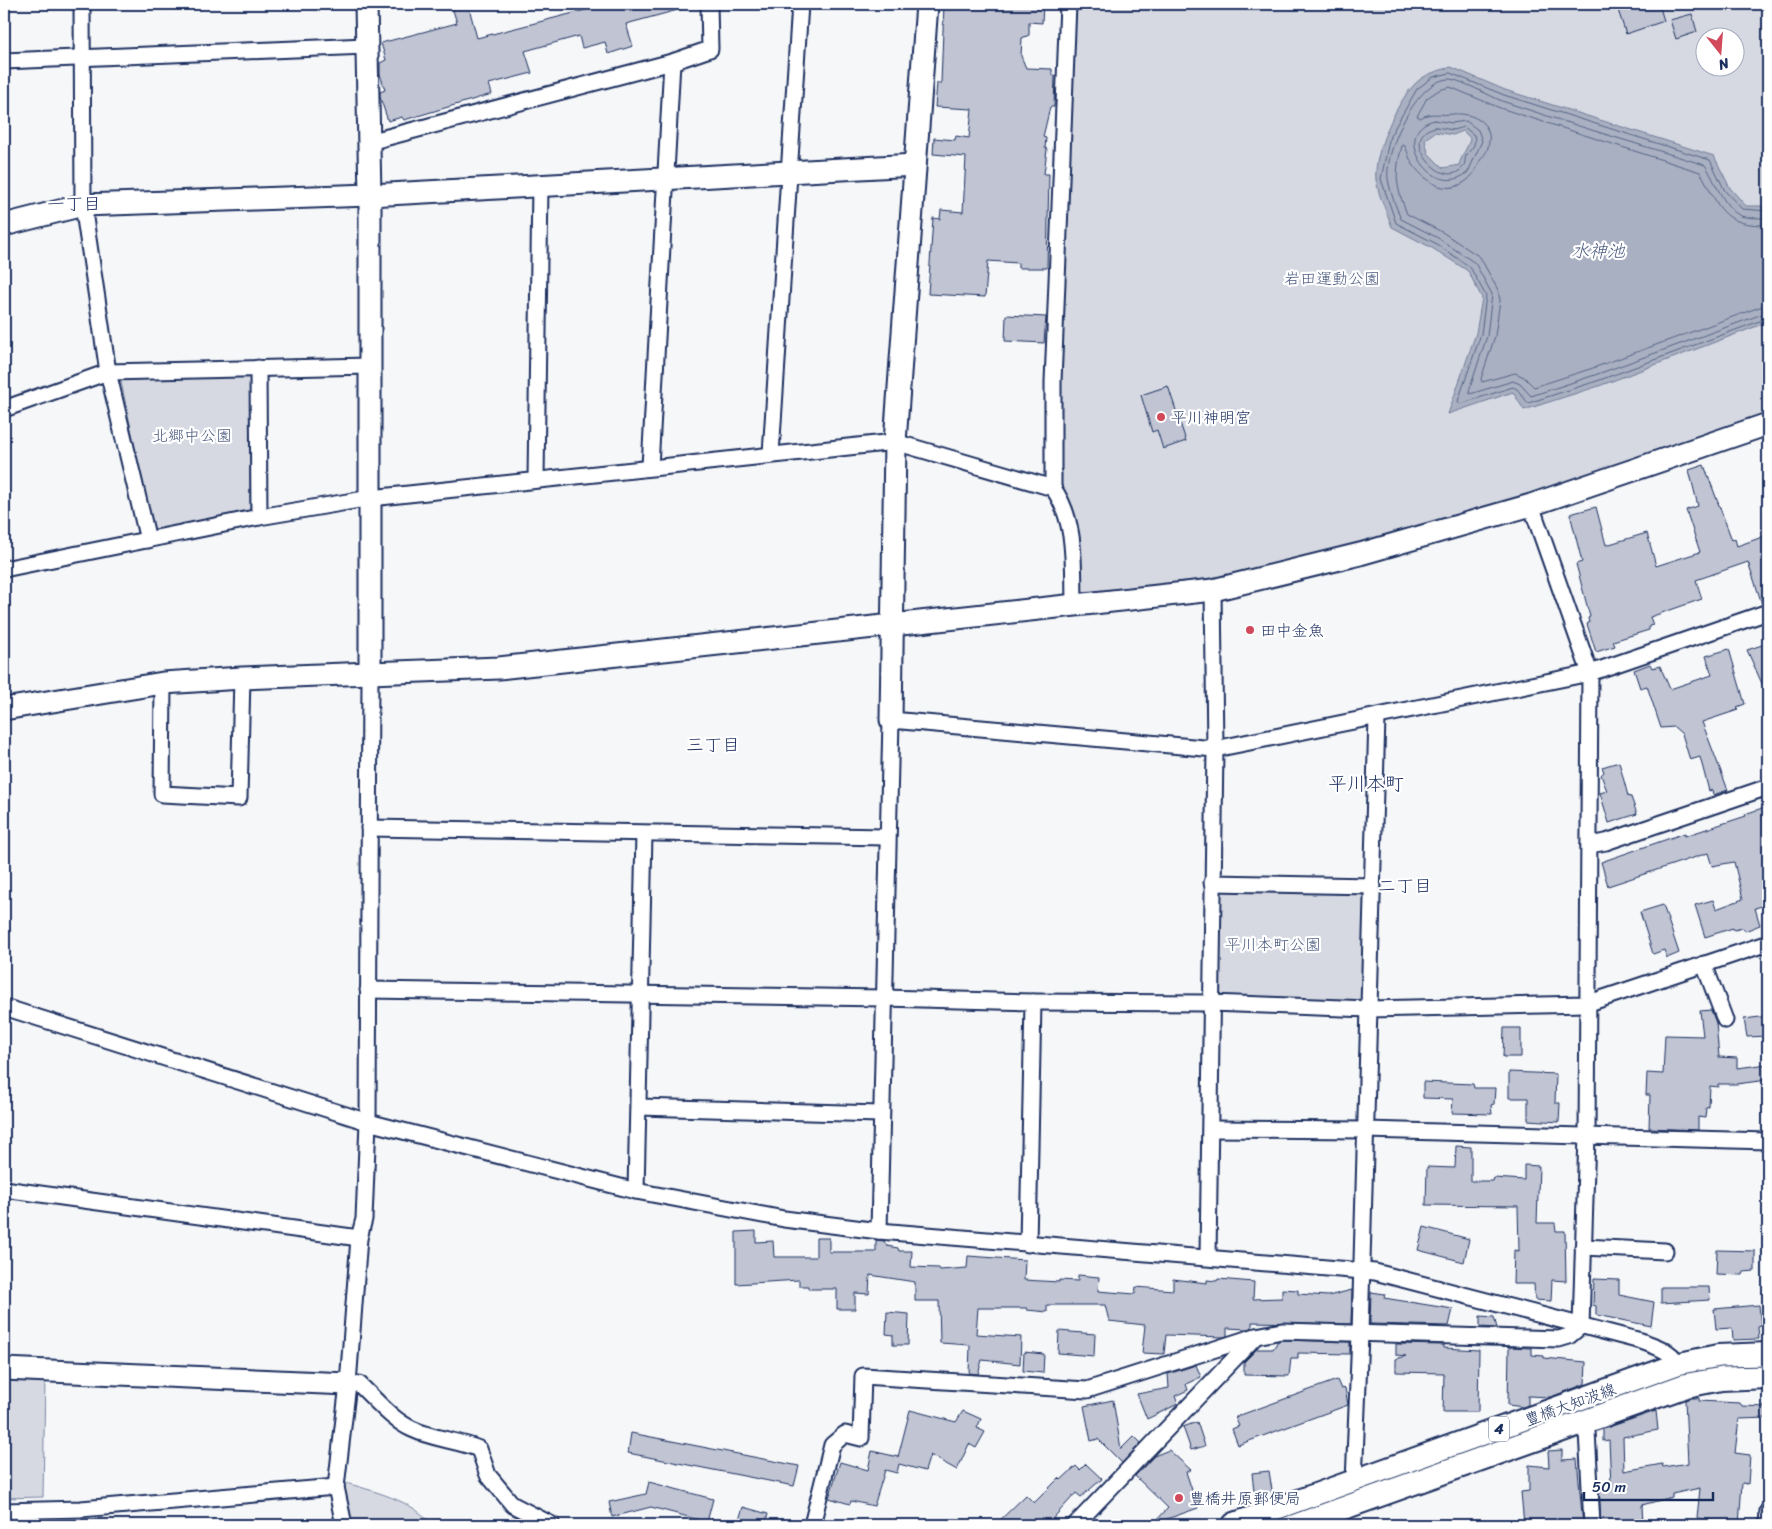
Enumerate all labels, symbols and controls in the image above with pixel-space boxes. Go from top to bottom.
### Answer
north arrow [1694,28,1744,78]
text: N [1715,50,1733,77]
district label: 一丁目 [47,188,101,220]
water label: 水神池 [1571,235,1626,267]
park label: 岩田運動公園 [1284,264,1380,293]
place label: 平川神明宮 [1171,403,1251,432]
marker: 平川神明宮 [1155,411,1167,423]
park label: 北郷中公園 [152,421,232,450]
place label: 田中金魚 [1260,616,1324,645]
marker: 田中金魚 [1244,624,1256,636]
district label: 三丁目 [686,729,740,761]
district label: 平川本町 [1328,767,1404,800]
district label: 二丁目 [1378,870,1432,902]
park label: 平川本町公園 [1225,930,1321,959]
street label: 豊橋大知波線 [1520,1374,1620,1435]
road number: 4 [1489,1416,1509,1442]
scale bar [1584,1469,1713,1501]
text: 50 m [1592,1474,1627,1500]
place label: 豊橋井原郵便局 [1189,1484,1301,1513]
marker: 豊橋井原郵便局 [1173,1492,1185,1504]

